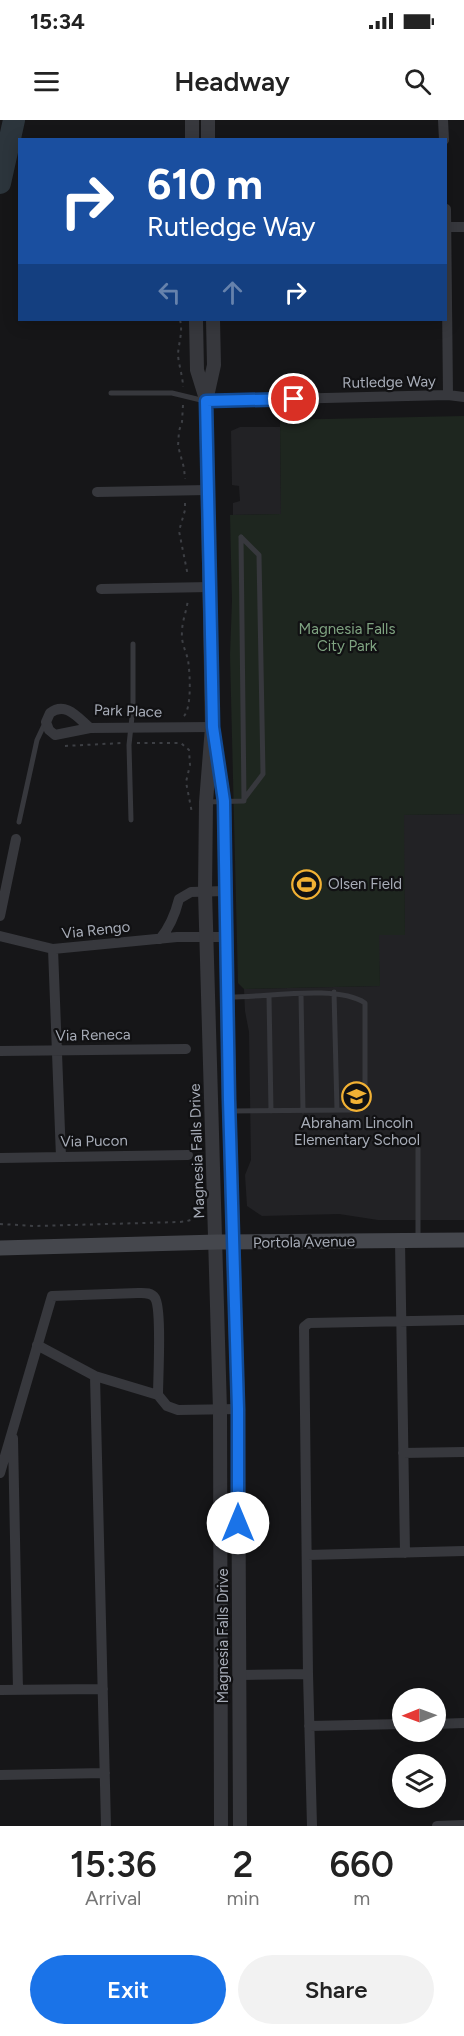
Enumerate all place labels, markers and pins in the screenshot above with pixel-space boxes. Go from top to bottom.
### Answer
pin [268,373,319,424]
sports icon: Olsen Field [291,868,323,900]
place label: Olsen Field [328,875,402,893]
school or university icon: Abraham Lincoln Elementary School [341,1080,373,1112]
place label: Abraham Lincoln Elementary School [294,1114,420,1149]

